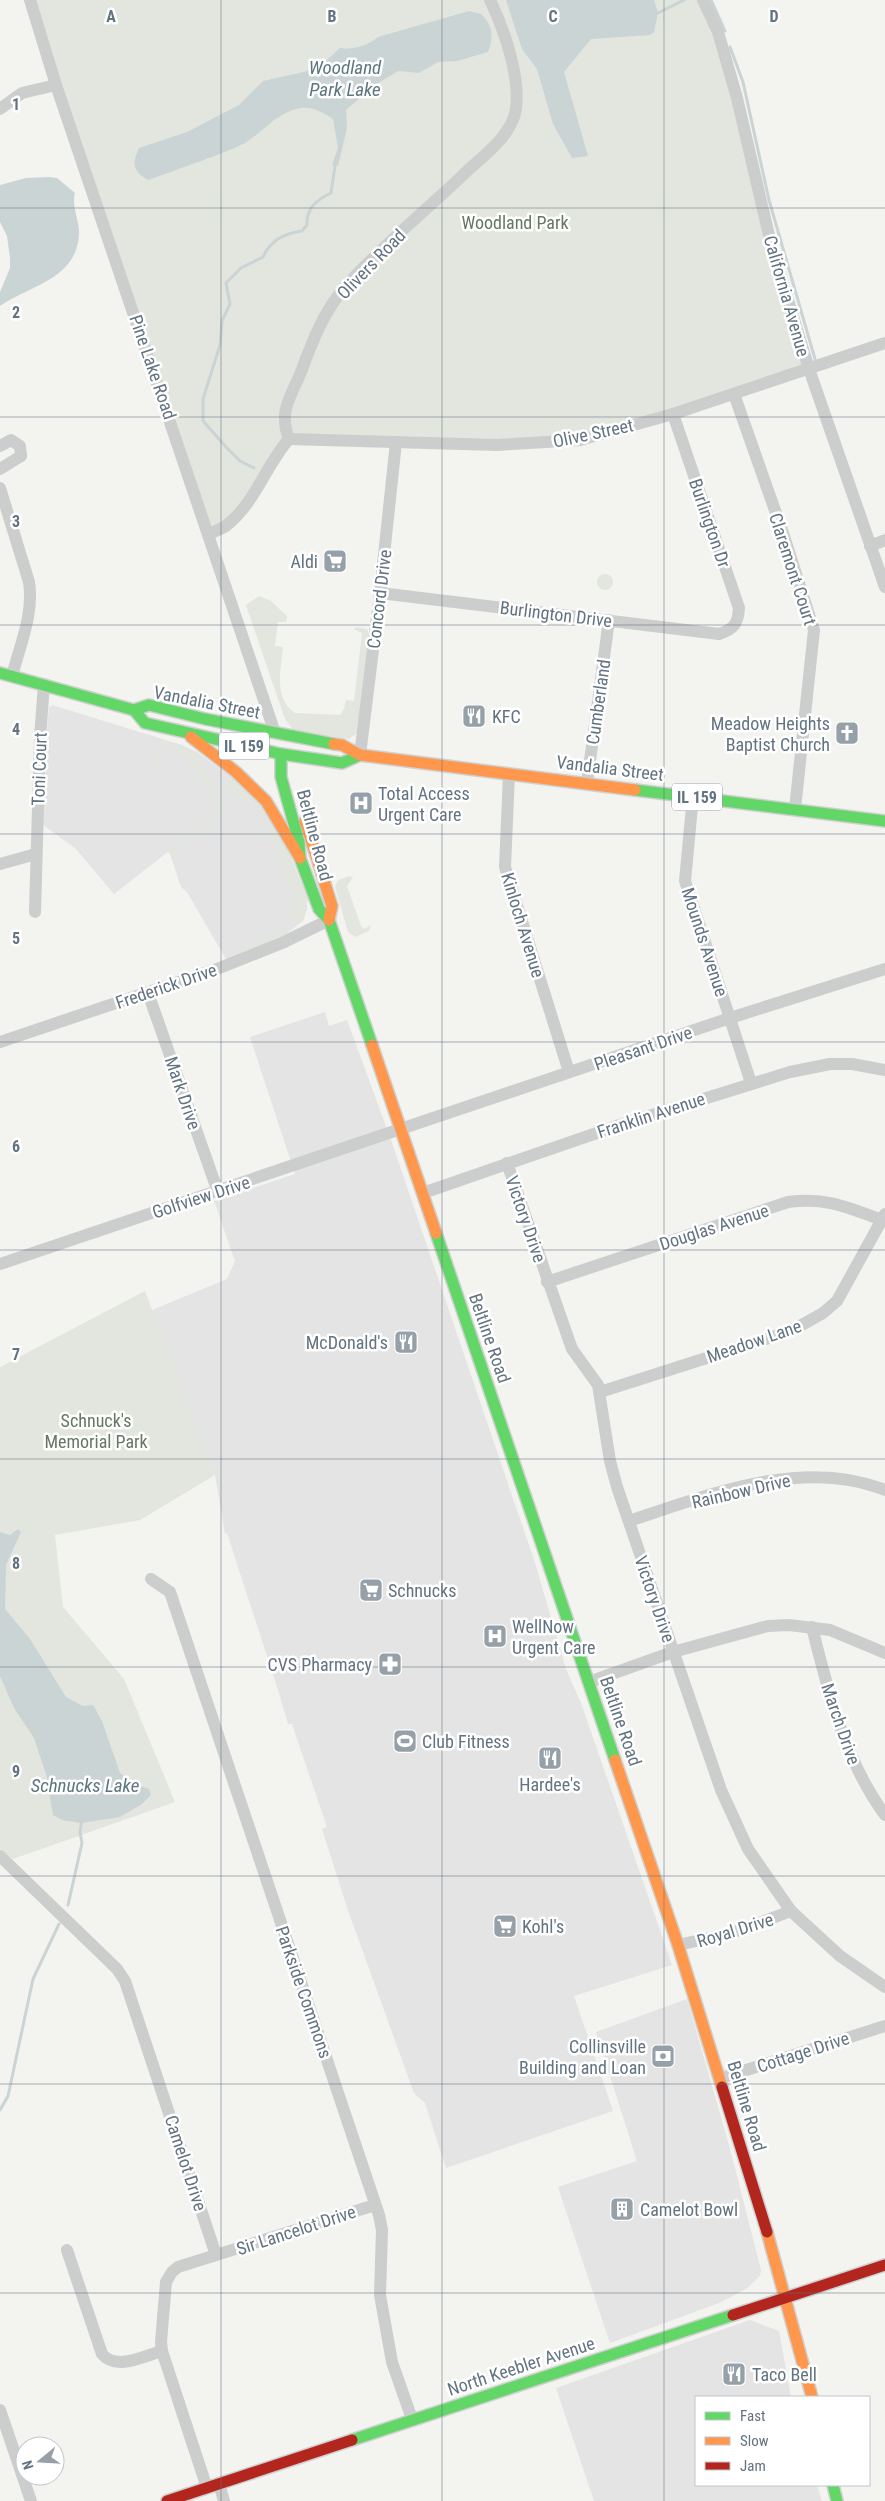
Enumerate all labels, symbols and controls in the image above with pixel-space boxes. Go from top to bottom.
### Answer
text: A [106,7,116,26]
text: B [328,7,337,26]
text: C [548,7,558,26]
text: D [769,7,779,26]
water label: Woodland Park Lake [309,56,382,101]
text: 1 [12,95,20,114]
park label: Woodland Park [461,212,569,233]
street label: Olivers Road [333,225,409,303]
street label: California Avenue [760,233,814,359]
text: 2 [12,303,20,322]
street label: Pine Lake Road [125,312,181,422]
street label: Olive Street [551,414,635,452]
street label: Burlington Dr [685,476,735,571]
street label: Claremont Court [765,510,821,628]
text: 3 [12,512,20,531]
supermarket icon: Aldi [322,548,348,574]
street label: Concord Drive [363,548,395,650]
place label: Aldi [290,551,318,572]
street label: Burlington Drive [499,597,613,631]
street label: Cumberland [582,658,614,746]
street label: Vandalia Street [152,681,262,723]
restaurant icon: KFC [461,703,487,729]
place label: KFC [492,706,521,727]
place label: Meadow Heights Baptist Church [711,713,830,755]
text: 4 [12,720,20,739]
church icon: Meadow Heights Baptist Church [834,720,860,746]
street label: Toni Court [27,732,51,806]
road number: IL 159 [219,732,269,759]
street label: Vandalia Street [555,751,665,785]
place label: Total Access Urgent Care [378,783,470,825]
road number: IL 159 [672,784,722,810]
street label: Beltline Road [293,787,337,883]
hospital icon: Total Access Urgent Care [348,790,374,816]
street label: Kinloch Avenue [497,870,549,980]
street label: Mounds Avenue [678,885,732,999]
text: 5 [12,929,20,948]
street label: Frederick Drive [113,959,219,1013]
street label: Pleasant Drive [591,1021,695,1075]
street label: Mark Drive [161,1054,205,1132]
street label: Franklin Avenue [595,1088,707,1142]
text: 6 [12,1137,20,1156]
street label: Golfview Drive [149,1171,253,1223]
street label: Victory Drive [501,1173,551,1265]
street label: Douglas Avenue [657,1199,771,1255]
street label: Beltline Road [465,1290,515,1386]
street label: Meadow Lane [704,1315,804,1367]
restaurant icon: McDonald's [393,1329,419,1355]
place label: McDonald's [306,1332,388,1353]
text: 7 [12,1345,20,1364]
park label: Schnuck's Memorial Park [44,1410,148,1452]
street label: Rainbow Drive [690,1469,792,1513]
street label: Victory Drive [630,1553,680,1645]
text: 8 [12,1554,20,1573]
supermarket icon: Schnucks [358,1577,384,1603]
place label: Schnucks [388,1580,456,1601]
place label: WellNow Urgent Care [512,1616,596,1658]
hospital icon: WellNow Urgent Care [482,1623,508,1649]
pharmacy icon: CVS Pharmacy [377,1651,403,1677]
place label: CVS Pharmacy [267,1654,372,1675]
street label: Beltline Road [596,1673,646,1769]
street label: March Drive [817,1681,865,1767]
sports icon: Club Fitness [392,1728,418,1754]
place label: Club Fitness [422,1731,510,1752]
restaurant icon: Hardee's [537,1745,563,1771]
text: 9 [12,1762,20,1781]
water label: Schnucks Lake [31,1774,139,1797]
place label: Hardee's [519,1774,581,1795]
street label: Royal Drive [694,1908,776,1952]
supermarket icon: Kohl's [492,1913,518,1939]
place label: Kohl's [522,1916,564,1937]
street label: Parkside Commons [272,1923,336,2061]
street label: Cottage Drive [754,2027,852,2077]
place label: Collinsville Building and Loan [519,2036,646,2078]
bank icon: Collinsville Building and Loan [650,2043,676,2069]
street label: Beltline Road [723,2058,771,2154]
street label: Camelot Drive [161,2113,211,2213]
building icon: Camelot Bowl [609,2196,635,2222]
place label: Camelot Bowl [640,2199,738,2220]
street label: Sir Lancelot Drive [234,2201,358,2259]
street label: North Keebler Avenue [445,2332,597,2400]
restaurant icon: Taco Bell [721,2361,747,2387]
place label: Taco Bell [752,2364,817,2385]
legend [695,2396,870,2486]
text: Fast [740,2407,765,2425]
text: Slow [740,2432,769,2450]
north arrow [15,2436,65,2486]
text: Jam [740,2457,766,2475]
text: N [19,2458,37,2472]

